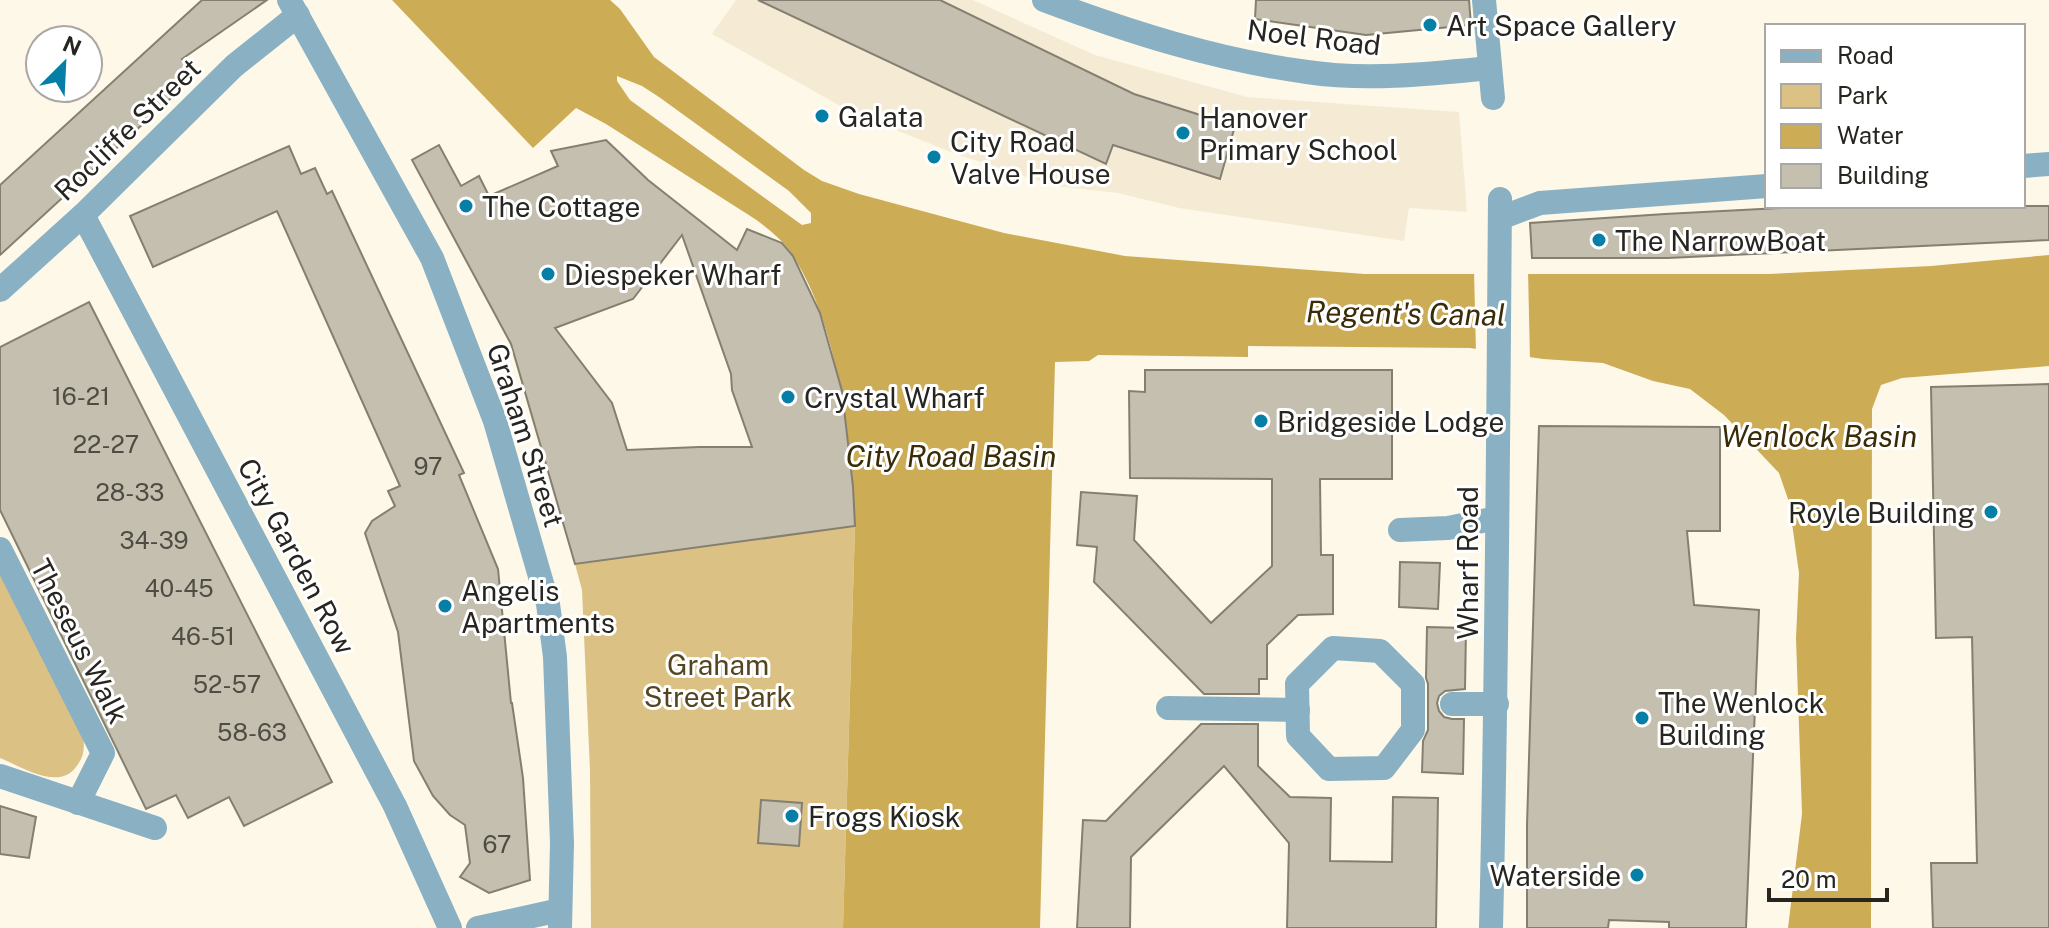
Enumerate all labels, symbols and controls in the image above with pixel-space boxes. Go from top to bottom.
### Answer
place label: Art Space Gallery [1446,9,1676,42]
street label: Noel Road [1245,12,1383,62]
marker: Art Space Gallery [1421,16,1439,34]
north arrow [24,24,104,104]
legend [1765,24,2025,208]
text: N [59,30,85,61]
text: Road [1837,41,1894,69]
street label: Rocliffe Street [47,51,207,207]
text: Park [1837,81,1888,109]
place label: Galata [838,100,924,133]
place label: Hanover Primary School [1199,101,1398,166]
marker: Galata [813,107,831,125]
text: Water [1837,121,1904,149]
marker: Hanover Primary School [1174,124,1192,142]
place label: City Road Valve House [950,125,1111,190]
marker: City Road Valve House [925,148,943,166]
text: Building [1837,161,1929,189]
place label: The Cottage [482,190,640,223]
marker: The Cottage [457,197,475,215]
place label: The NarrowBoat [1615,224,1826,257]
marker: The NarrowBoat [1590,231,1608,249]
place label: Diespeker Wharf [564,258,781,291]
marker: Diespeker Wharf [539,265,557,283]
water label: Regent's Canal [1306,293,1506,333]
street label: Graham Street [481,339,571,531]
place label: Crystal Wharf [804,381,985,414]
house number: 16-21 [52,382,110,410]
marker: Crystal Wharf [779,388,797,406]
place label: Bridgeside Lodge [1277,405,1504,438]
marker: Bridgeside Lodge [1252,412,1270,430]
water label: Wenlock Basin [1721,418,1917,454]
house number: 22-27 [73,430,139,458]
water label: City Road Basin [846,438,1056,474]
street label: City Garden Row [231,452,363,660]
house number: 97 [414,452,442,480]
house number: 28-33 [96,478,165,506]
street label: Wharf Road [1451,486,1484,640]
place label: Royle Building [1788,496,1975,529]
marker: Royle Building [1982,503,2000,521]
house number: 34-39 [119,526,189,554]
street label: Theseus Walk [24,553,136,729]
house number: 40-45 [144,574,214,602]
place label: Angelis Apartments [461,574,615,639]
marker: Angelis Apartments [436,597,454,615]
house number: 46-51 [171,622,235,650]
park label: Graham Street Park [644,648,792,713]
house number: 52-57 [193,670,261,698]
place label: The Wenlock Building [1658,686,1824,751]
marker: The Wenlock Building [1633,709,1651,727]
house number: 58-63 [217,718,287,746]
place label: Frogs Kiosk [808,800,961,833]
marker: Frogs Kiosk [783,807,801,825]
house number: 67 [483,830,511,858]
scale bar [1769,852,1887,902]
place label: Waterside [1490,859,1621,892]
text: 20 m [1781,865,1837,893]
marker: Waterside [1628,866,1646,884]

